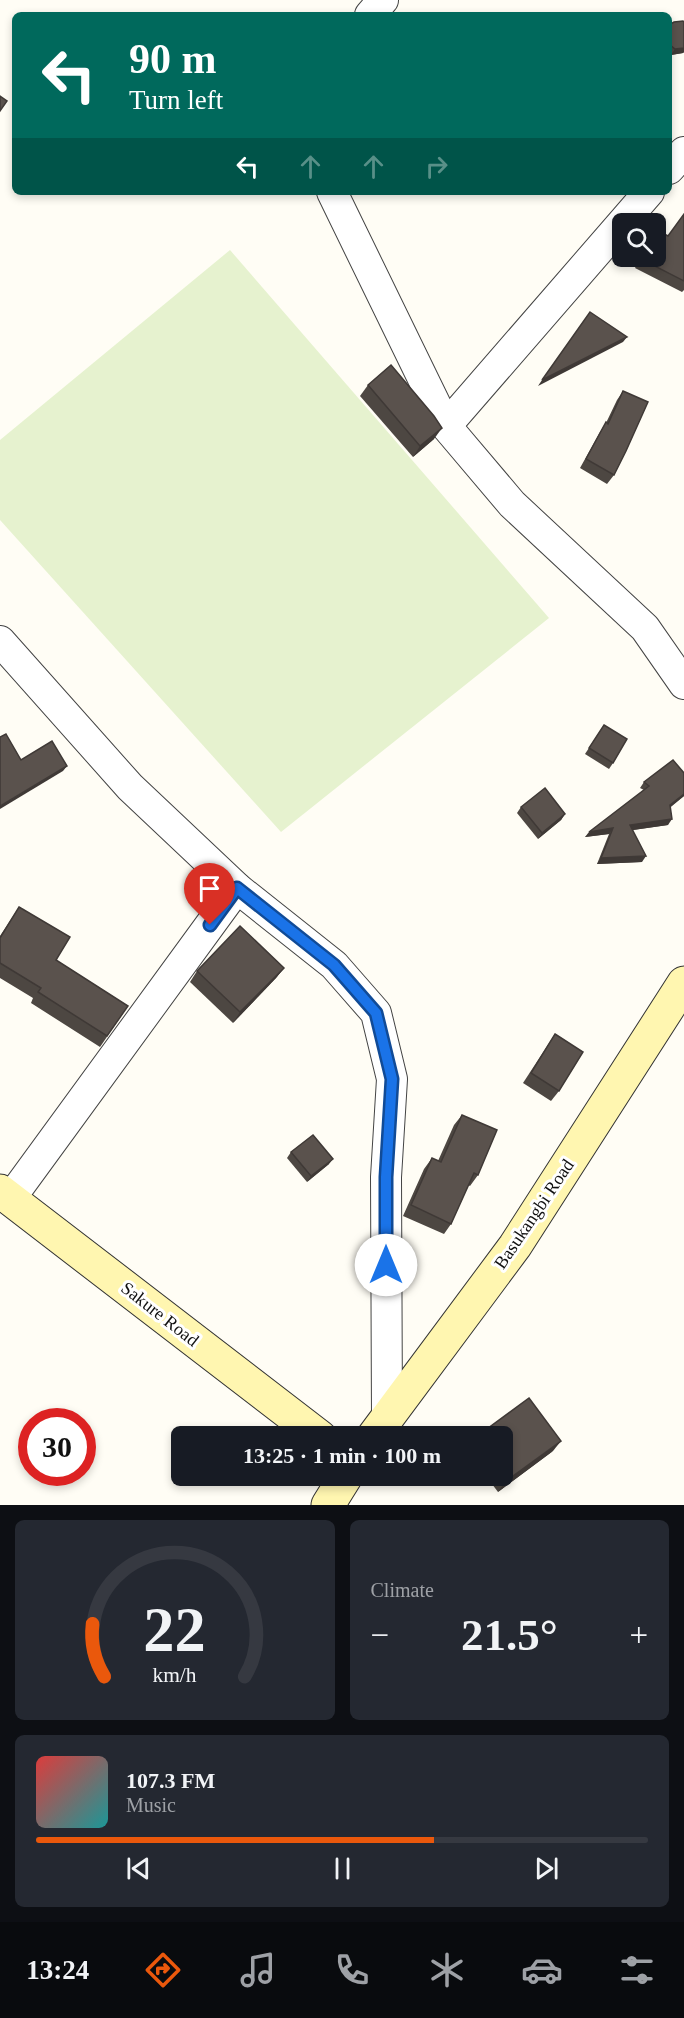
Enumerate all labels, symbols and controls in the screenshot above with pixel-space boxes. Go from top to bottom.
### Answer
icon: left [30,36,108,114]
text: 90 m [129,36,217,82]
text: Turn left [129,85,223,115]
icon: left [231,150,264,183]
icon: ahead [294,150,327,183]
icon: ahead [357,150,390,183]
icon: right [420,150,453,183]
map controls [612,213,666,267]
button: search [612,213,666,267]
pin [184,863,235,925]
icon: arrive [193,872,226,905]
street label: Basukangbi Road [490,1156,578,1272]
position arrow [354,1233,418,1297]
street label: Sakure Road [117,1278,203,1350]
speed limit sign: 30 [18,1408,96,1486]
text: 13:25 · 1 min · 100 m [243,1443,441,1468]
text: Climate [371,1579,434,1601]
text: 22 [144,1595,206,1664]
text: 21.5° [461,1610,558,1660]
text: − [371,1617,389,1653]
text: + [629,1617,648,1653]
text: km/h [153,1663,197,1687]
text: 107.3 FM [126,1768,215,1793]
text: Music [126,1794,176,1816]
icon: previous [122,1852,155,1885]
icon: pause [326,1852,359,1885]
icon: next [530,1852,563,1885]
icon: directions [142,1949,184,1991]
icon: music [237,1949,279,1991]
icon: phone [331,1949,373,1991]
icon: climate [426,1949,468,1991]
icon: car [521,1949,563,1991]
icon: filters [616,1949,658,1991]
text: 13:24 [26,1955,89,1985]

